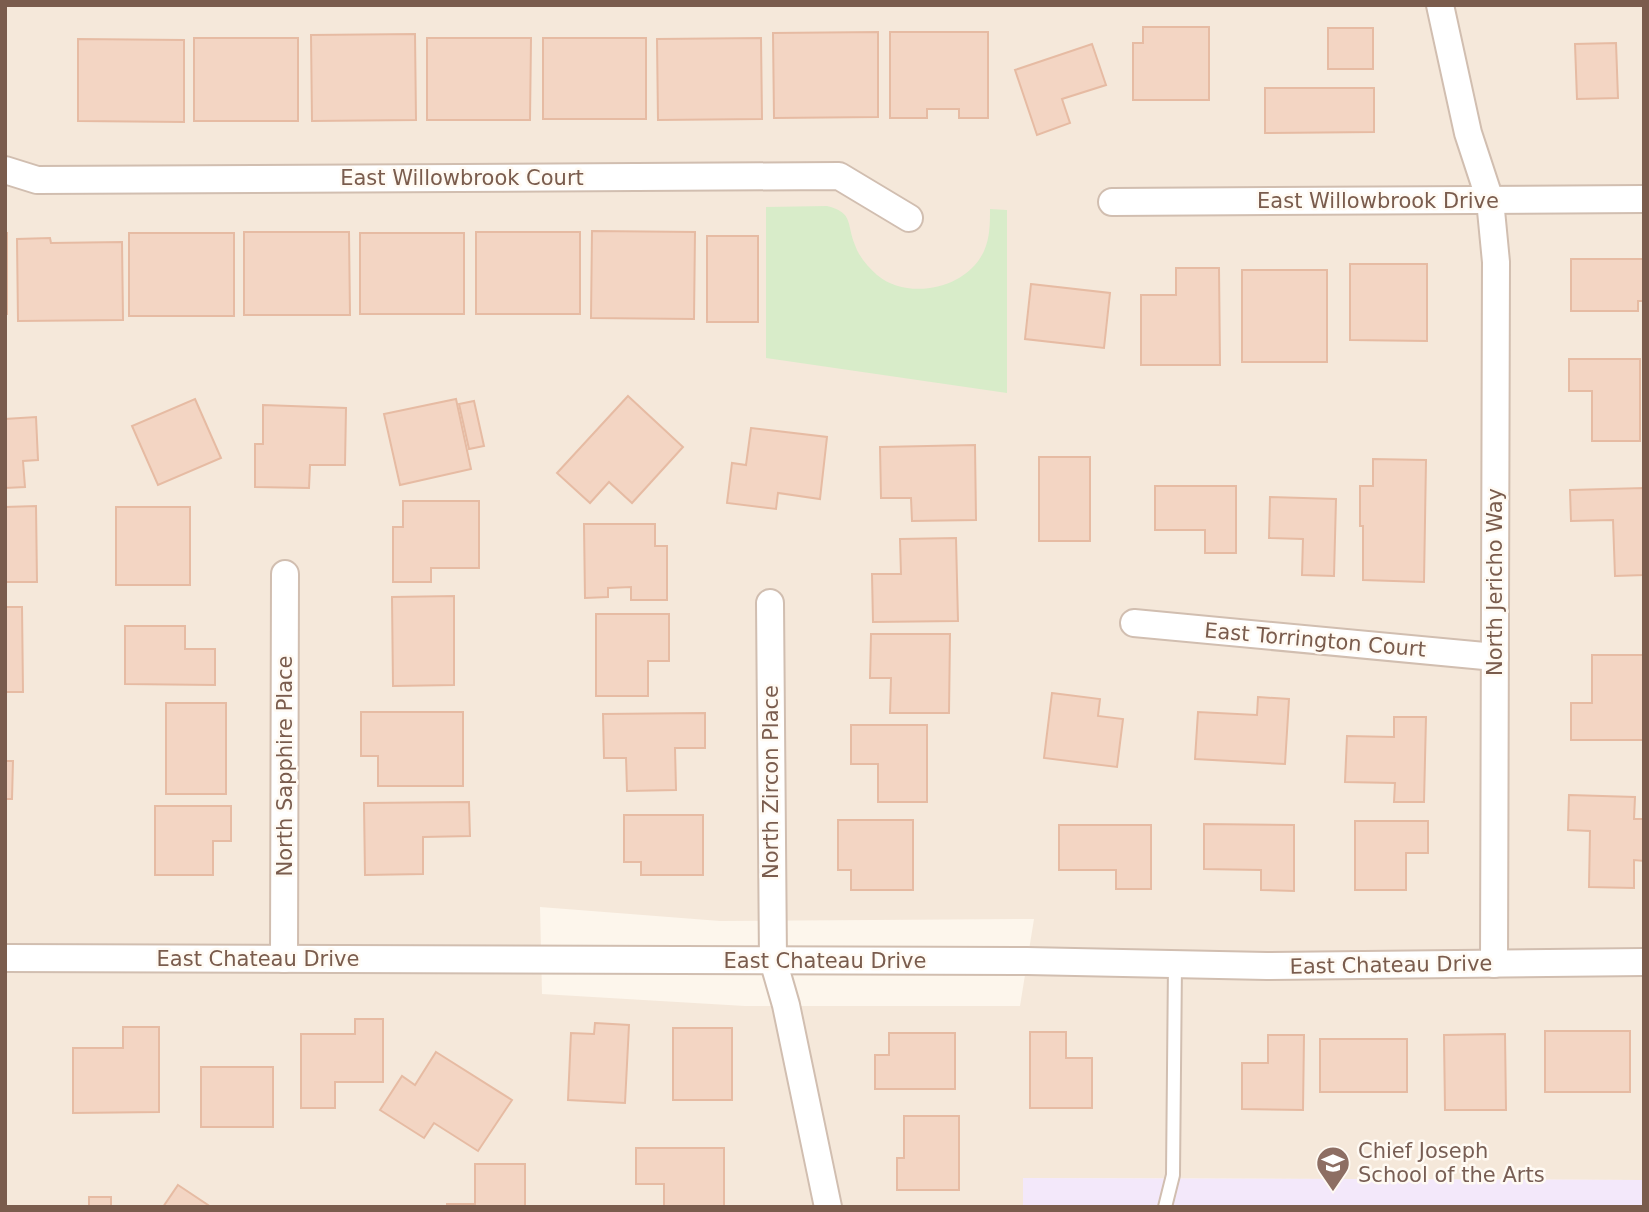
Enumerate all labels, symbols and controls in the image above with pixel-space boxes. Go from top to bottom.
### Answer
street label: East Willowbrook Court [340,166,584,190]
street label: East Willowbrook Drive [1257,189,1499,213]
street label: North Jericho Way [1483,488,1507,676]
street label: East Torrington Court [1203,618,1427,662]
street label: North Sapphire Place [273,655,297,877]
street label: North Zircon Place [759,685,783,879]
street label: East Chateau Drive [157,947,359,971]
street label: East Chateau Drive [724,949,926,973]
street label: East Chateau Drive [1289,951,1493,979]
place label: Chief Joseph School of the Arts [1358,1139,1545,1187]
school or university icon: Chief Joseph School of the Arts [1314,1144,1352,1193]

